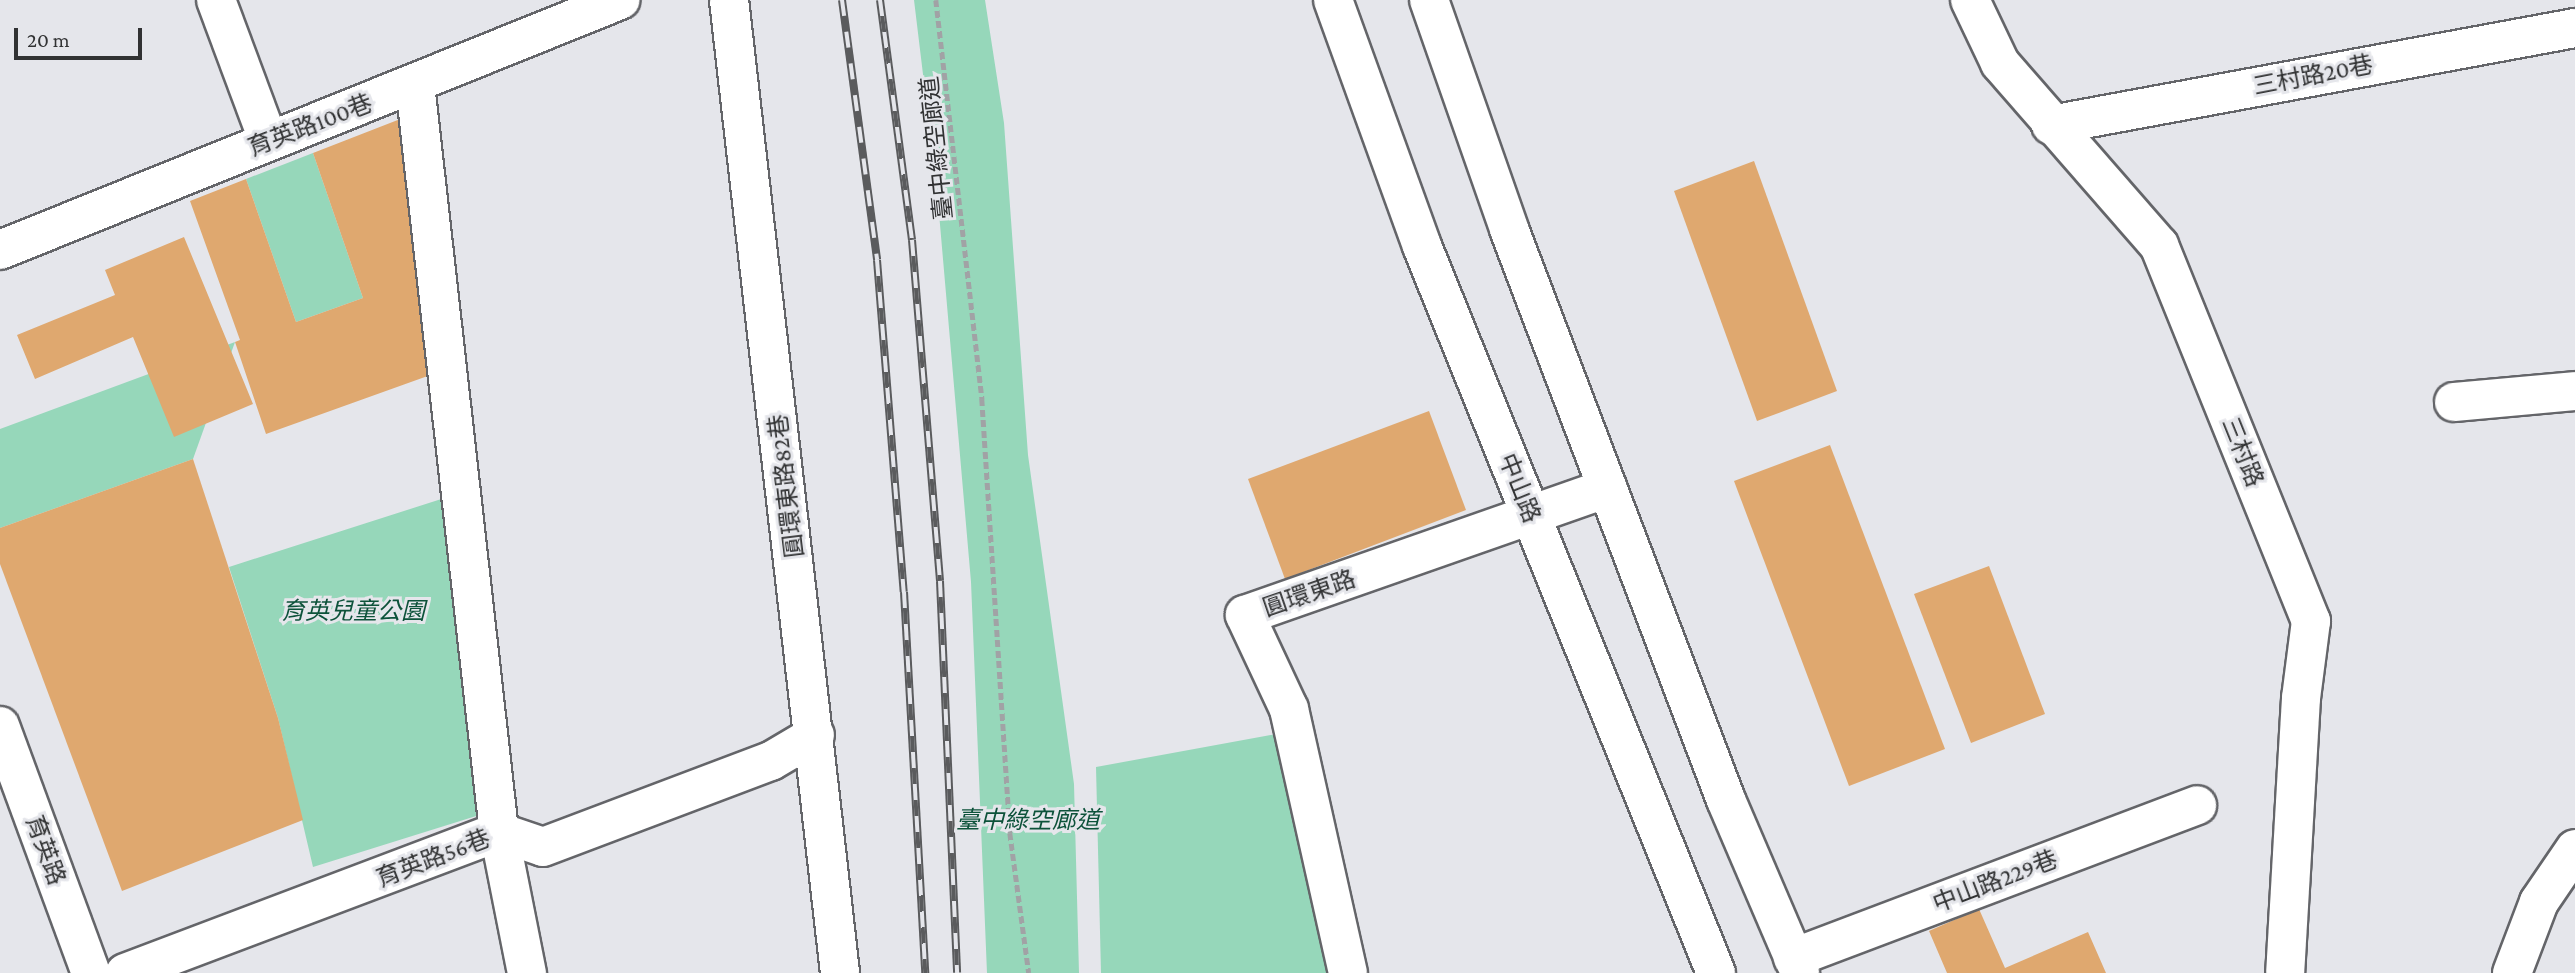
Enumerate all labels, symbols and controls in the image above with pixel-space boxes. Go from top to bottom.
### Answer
scale bar [18,14,145,58]
text: 20 m [27,28,70,52]
street label: 三村路20巷 [2251,49,2375,101]
street label: 臺中綠空廊道 [914,75,958,221]
street label: 育英路100巷 [244,88,376,162]
street label: 圓環東路82巷 [763,413,809,559]
street label: 三村路 [2216,413,2270,491]
street label: 中山路 [1493,449,1547,527]
street label: 圓環東路 [1259,564,1359,622]
park label: 育英兒童公園 [281,597,425,625]
park label: 臺中綠空廊道 [956,806,1100,834]
street label: 育英路 [20,811,72,889]
street label: 育英路56巷 [372,823,494,893]
street label: 中山路229巷 [1929,844,2061,918]

